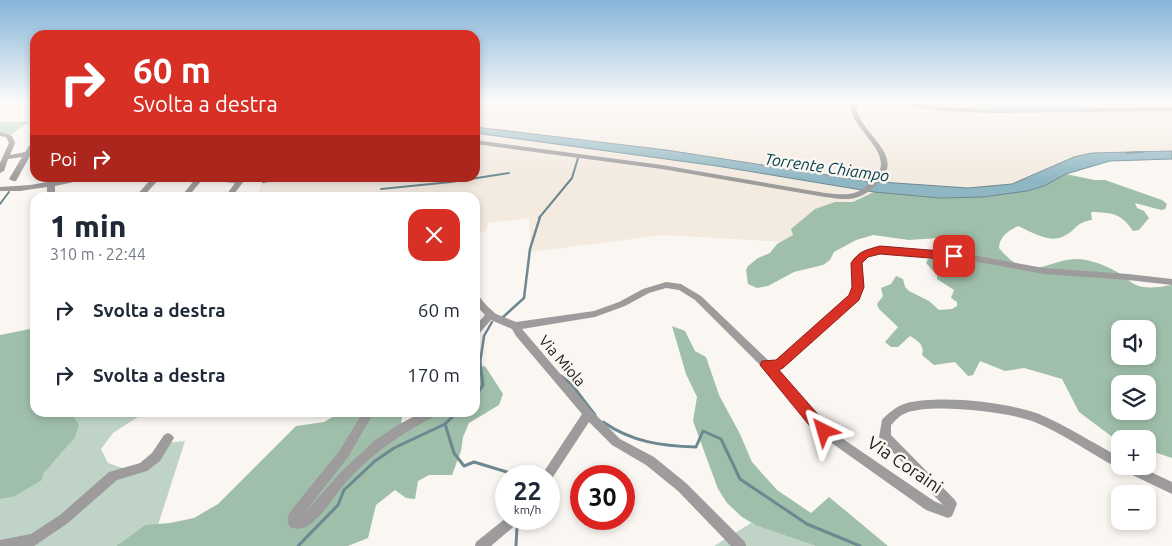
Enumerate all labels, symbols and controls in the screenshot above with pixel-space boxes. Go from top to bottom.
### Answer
icon: right [50,50,115,115]
text: 60 m [133,50,211,90]
text: Svolta a destra [133,91,278,116]
icon: right [87,145,115,173]
text: Poi [50,148,77,170]
water label: Torrente Chiampo [764,149,891,185]
text: 1 min [50,209,126,243]
button: close [408,209,460,261]
pin [933,235,975,277]
icon: arrive [940,242,968,270]
text: 310 m · 22:44 [50,245,146,263]
icon: right [50,296,78,324]
text: Svolta a destra [93,299,226,321]
text: 60 m [418,299,460,321]
map controls [1111,320,1156,530]
button: sound [1111,320,1156,365]
street label: Via Miola [536,332,589,390]
icon: right [50,361,78,389]
text: Svolta a destra [93,364,226,386]
text: 170 m [407,364,460,386]
button: layers [1111,375,1156,420]
position arrow [797,404,849,456]
button: + [1111,430,1156,475]
street label: Via Coraini [864,432,947,497]
speed limit sign: 30 [570,465,635,530]
text: 22 [513,477,542,505]
button: − [1111,485,1156,530]
text: km/h [514,503,541,516]

